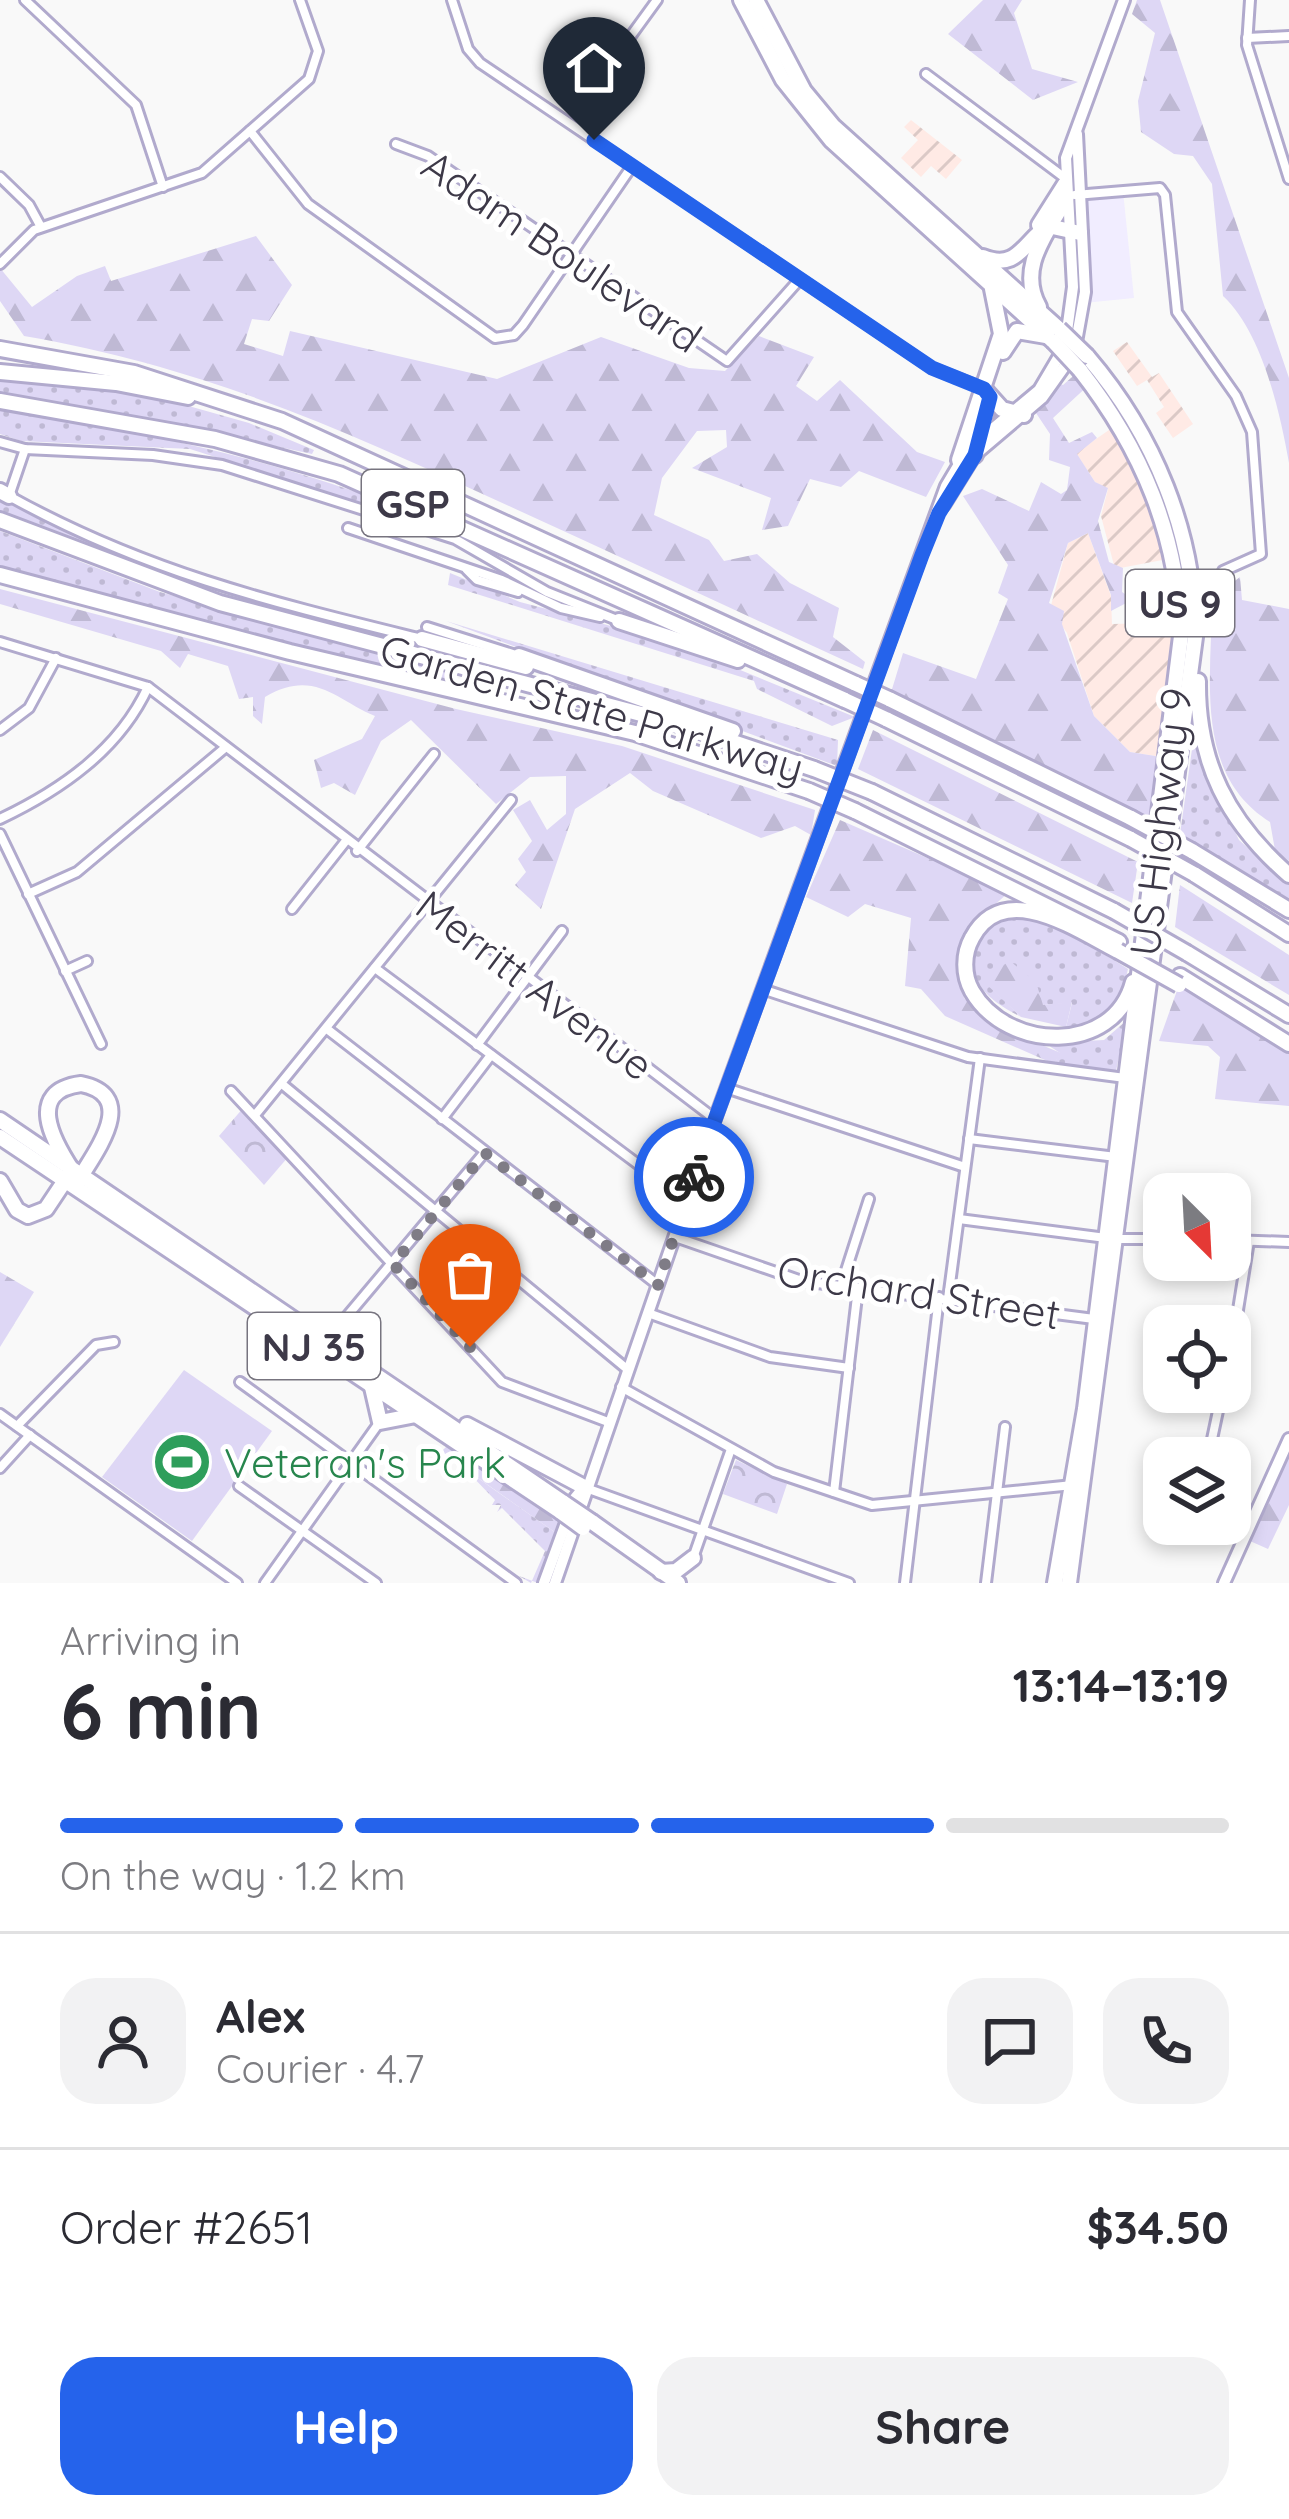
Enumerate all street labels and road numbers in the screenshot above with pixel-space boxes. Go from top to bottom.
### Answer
street label: Adam Boulevard [412,138,712,364]
road number: GSP [362,470,464,536]
road number: US 9 [1126,570,1234,636]
street label: Garden State Parkway [374,622,810,794]
street label: US Highway 9 [1117,685,1203,959]
street label: Merritt Avenue [406,879,664,1091]
street label: Orchard Street [774,1244,1064,1340]
road number: NJ 35 [248,1313,380,1379]

